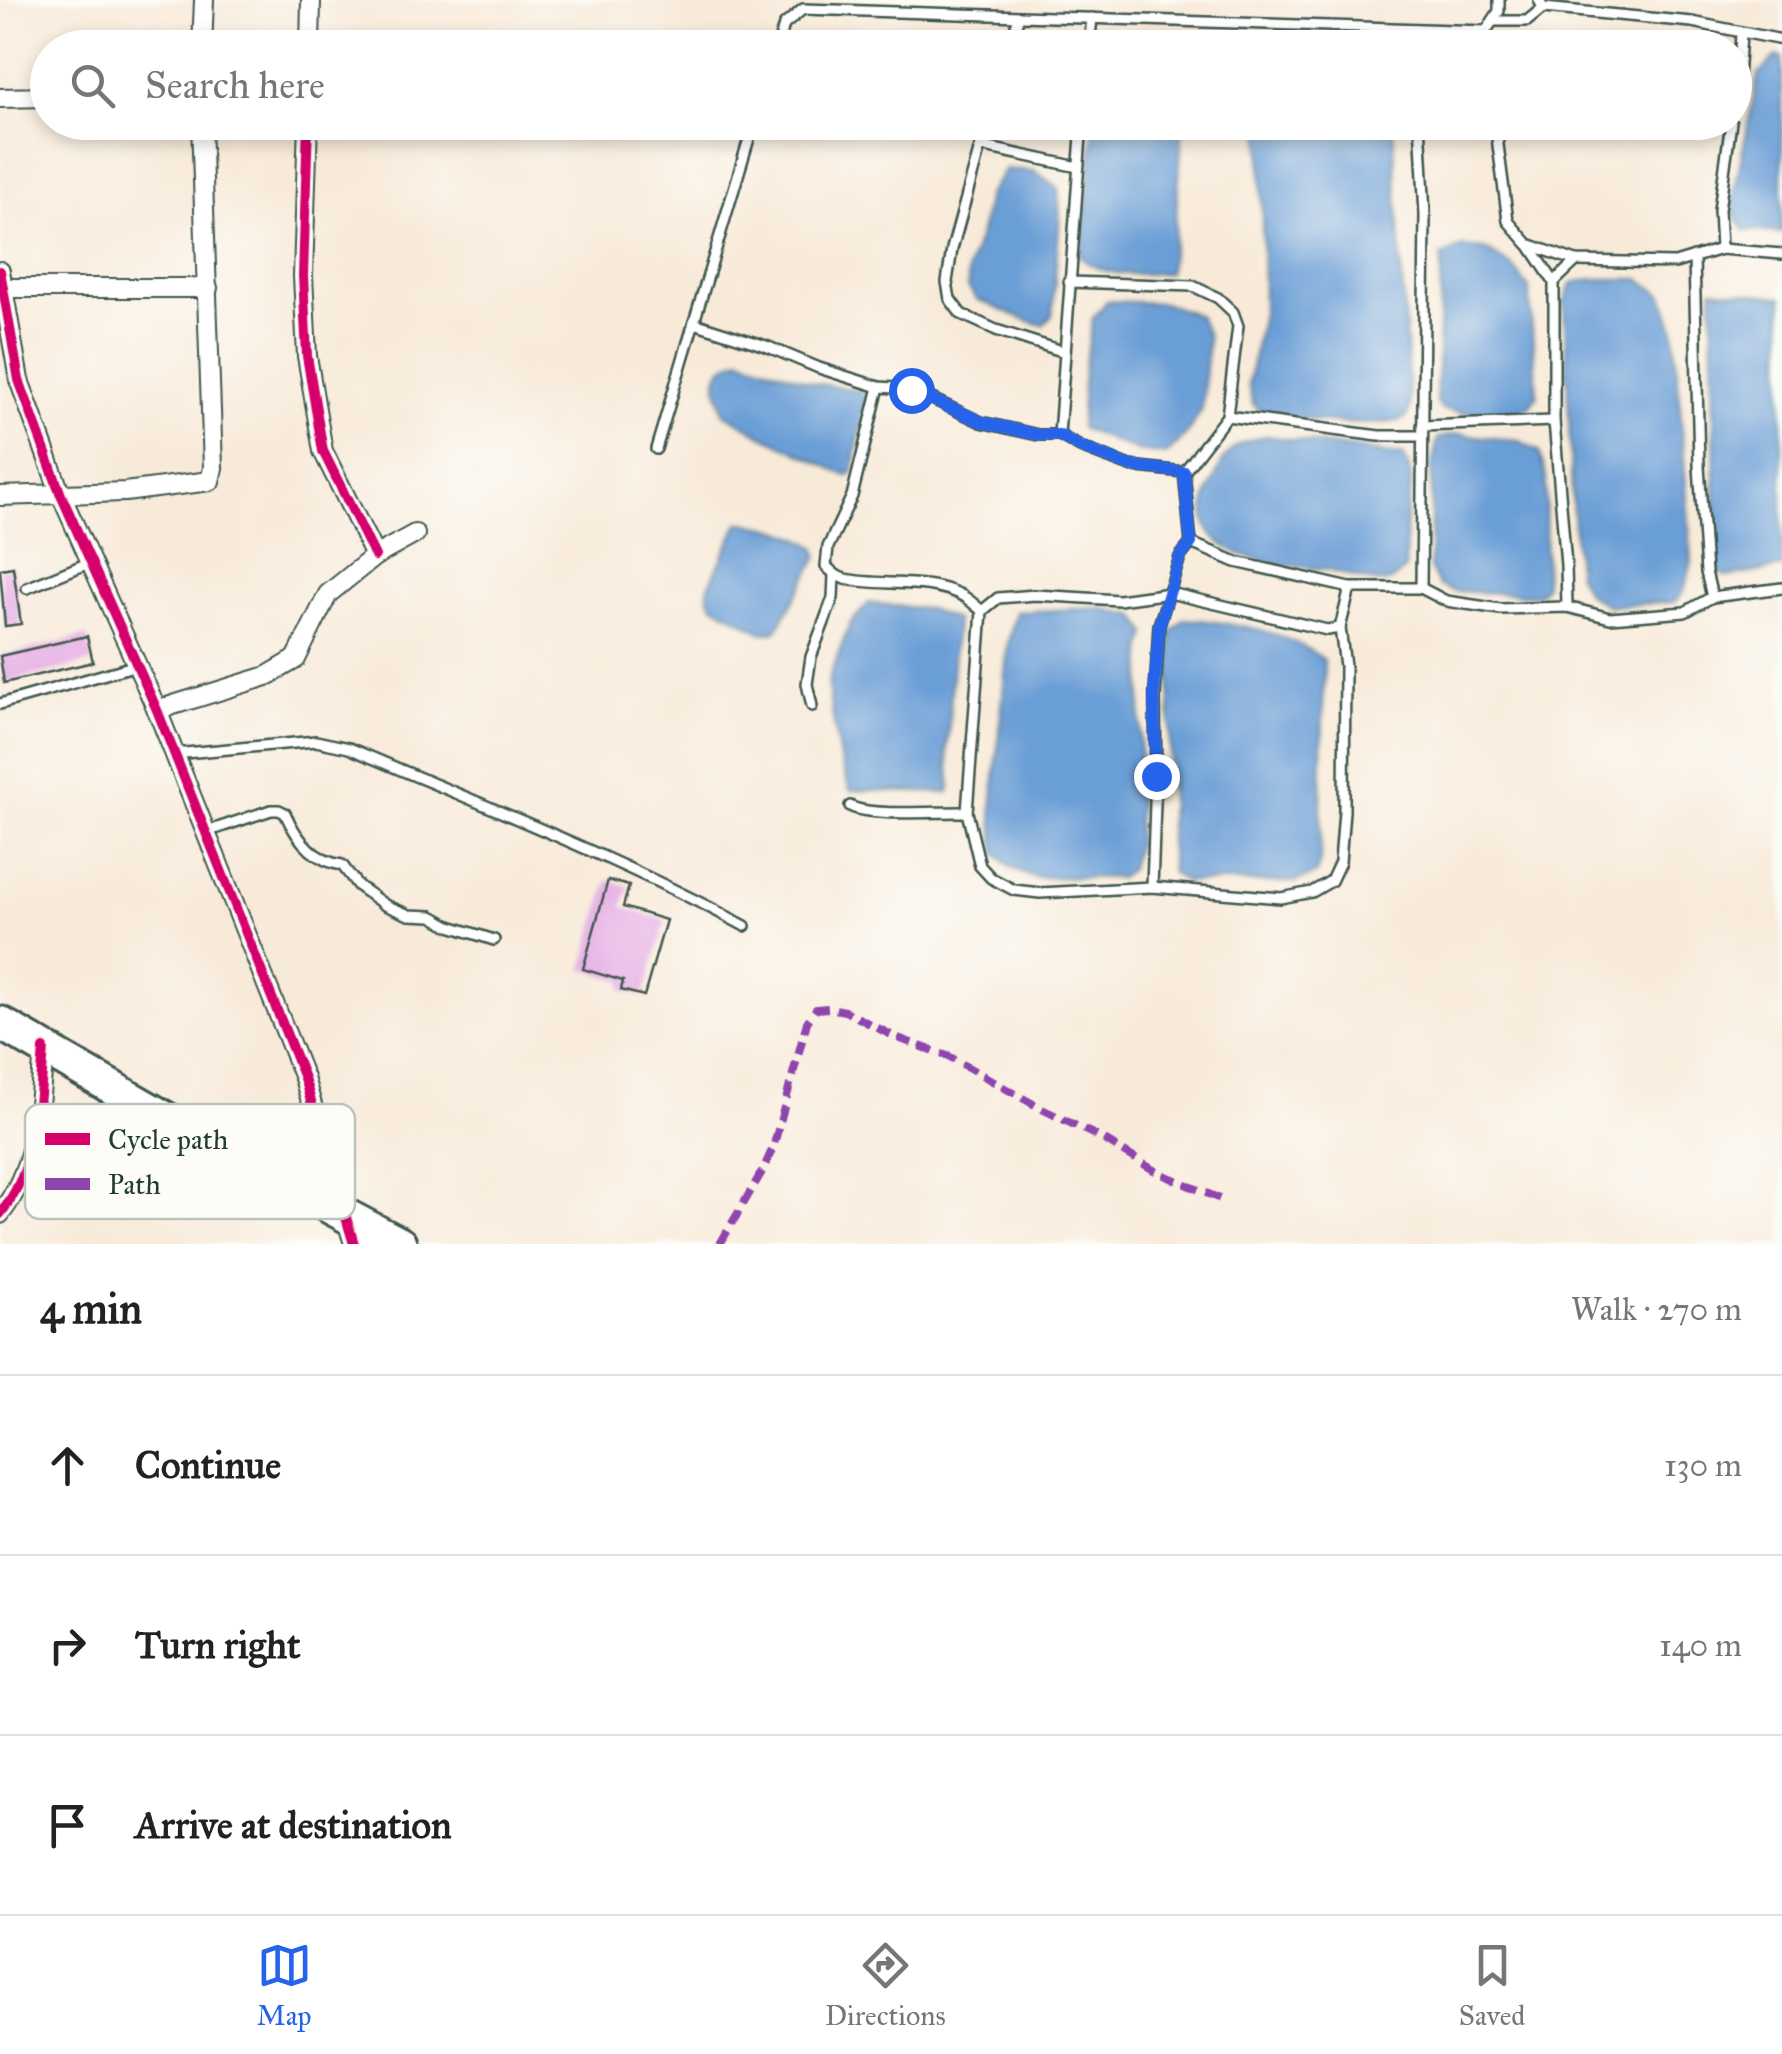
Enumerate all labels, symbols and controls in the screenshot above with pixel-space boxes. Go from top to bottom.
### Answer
search box [30,30,1752,140]
icon: search [65,58,120,113]
text: Search here [145,62,325,108]
route start [889,368,935,414]
route end [1134,754,1180,800]
legend [25,1104,355,1219]
text: Cycle path [108,1122,229,1157]
text: Path [108,1167,161,1202]
text: 4 min [40,1283,142,1335]
text: Walk · 270 m [1571,1290,1742,1329]
icon: ahead [40,1438,95,1493]
text: Continue [135,1442,281,1488]
text: 130 m [1664,1446,1742,1485]
icon: right [40,1618,95,1673]
text: Turn right [135,1622,301,1668]
text: 140 m [1659,1626,1742,1665]
icon: arrive [40,1798,95,1853]
text: Arrive at destination [135,1802,452,1848]
tab: Map [257,1938,312,2033]
tab: Directions [825,1938,946,2033]
tab: Saved [1459,1938,1525,2033]

